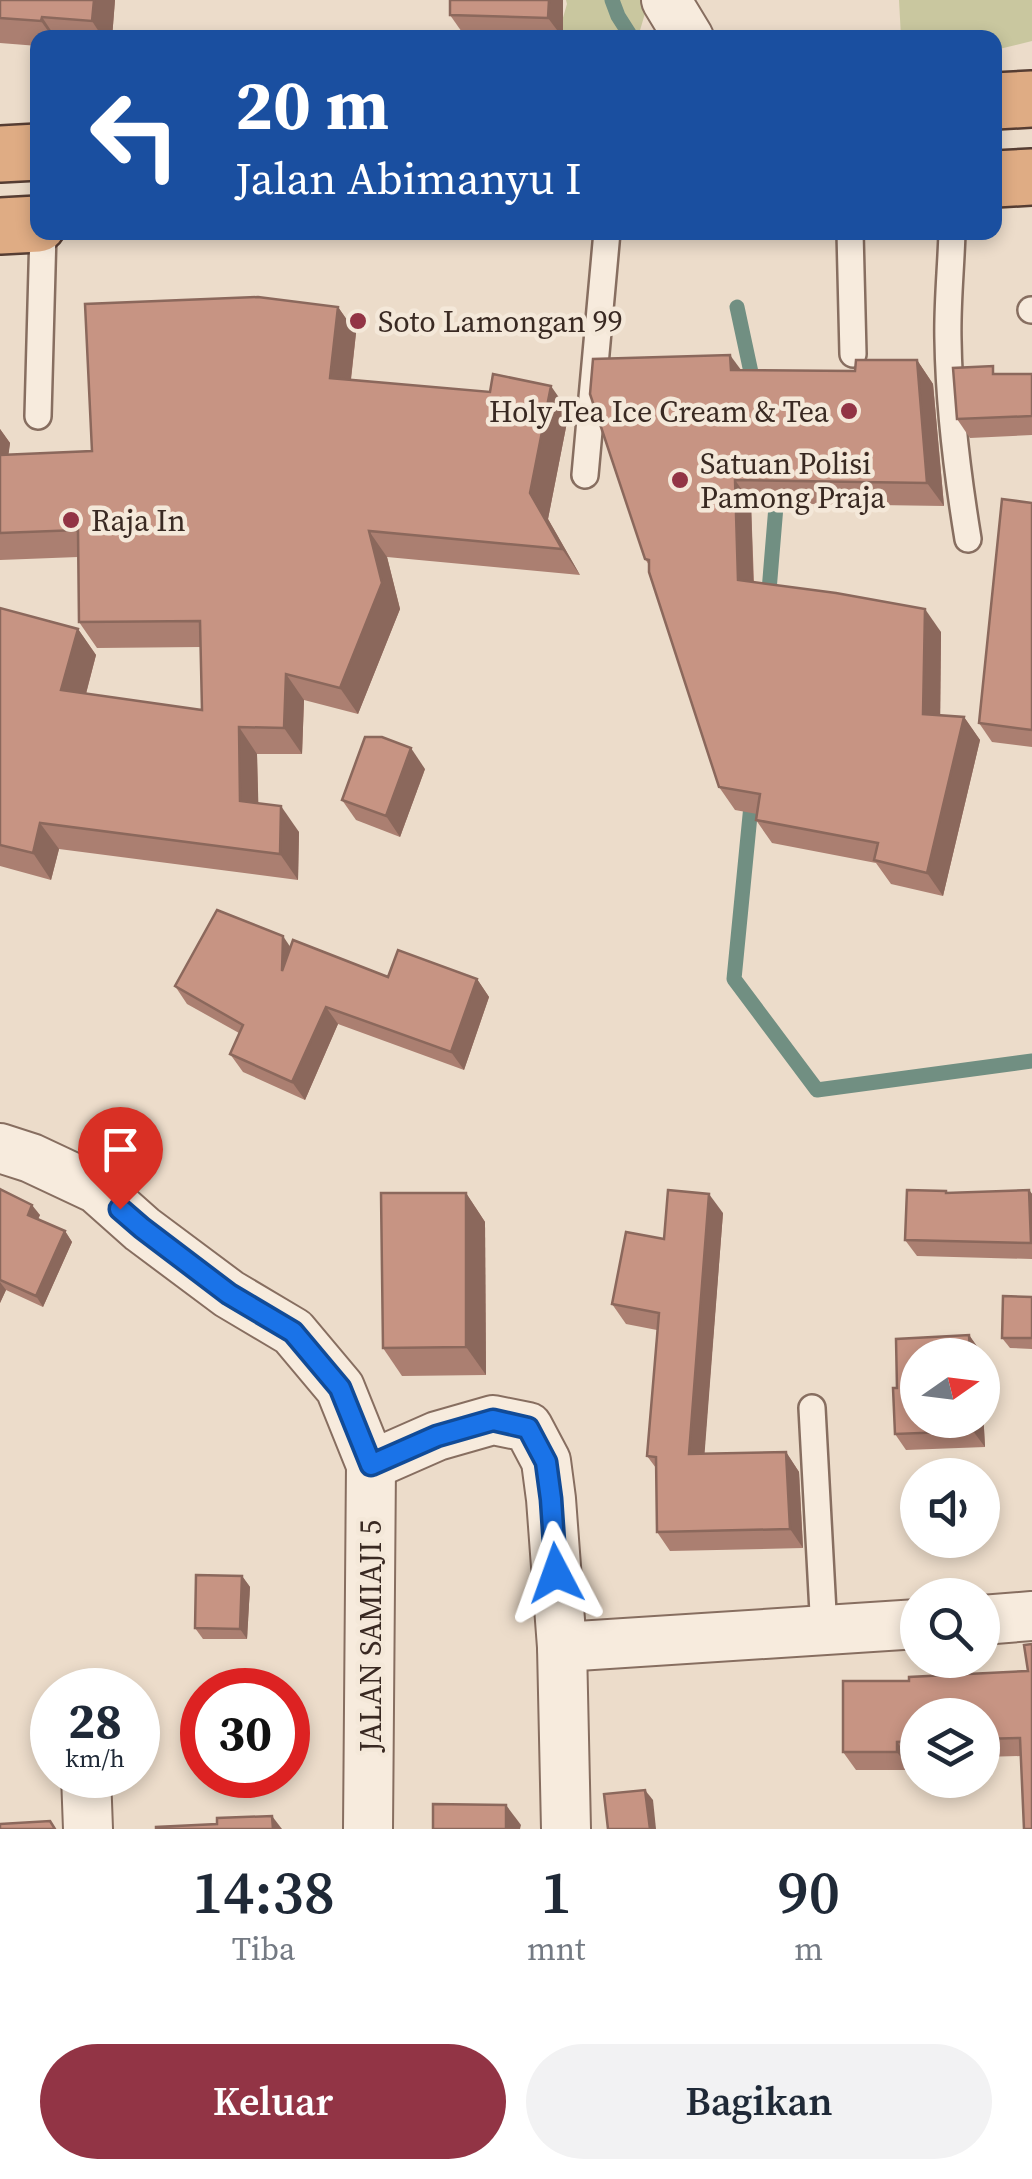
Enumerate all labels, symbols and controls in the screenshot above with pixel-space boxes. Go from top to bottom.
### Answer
text: 20 m [235,56,389,152]
icon: left [70,70,200,200]
text: Jalan Abimanyu I [235,147,582,209]
place label: Soto Lamongan 99 [378,301,623,342]
marker: Soto Lamongan 99 [347,310,369,332]
place label: Holy Tea Ice Cream & Tea [489,391,830,432]
marker: Holy Tea Ice Cream & Tea [838,400,860,422]
place label: Satuan Polisi Pamong Praja [700,443,886,518]
marker: Satuan Polisi Pamong Praja [669,469,691,491]
place label: Raja In [91,500,186,541]
marker: Raja In [60,509,82,531]
pin [78,1107,163,1210]
icon: arrive [93,1122,148,1177]
north arrow [900,1338,1000,1438]
map controls [900,1338,1000,1798]
button: sound [900,1458,1000,1558]
street label: JALAN SAMIAJI 5 [350,1520,391,1753]
position arrow [504,1521,608,1625]
button: search [900,1578,1000,1678]
speed limit sign: 30 [180,1668,310,1798]
text: 28 [68,1686,122,1755]
button: layers [900,1698,1000,1798]
text: km/h [65,1741,125,1775]
text: 14:38 [192,1851,335,1933]
text: 1 [541,1851,572,1933]
text: 90 [778,1851,840,1933]
text: Tiba [232,1927,295,1971]
text: mnt [527,1927,585,1971]
text: m [794,1927,823,1971]
button: Keluar [40,2044,506,2159]
button: Bagikan [526,2044,992,2159]

